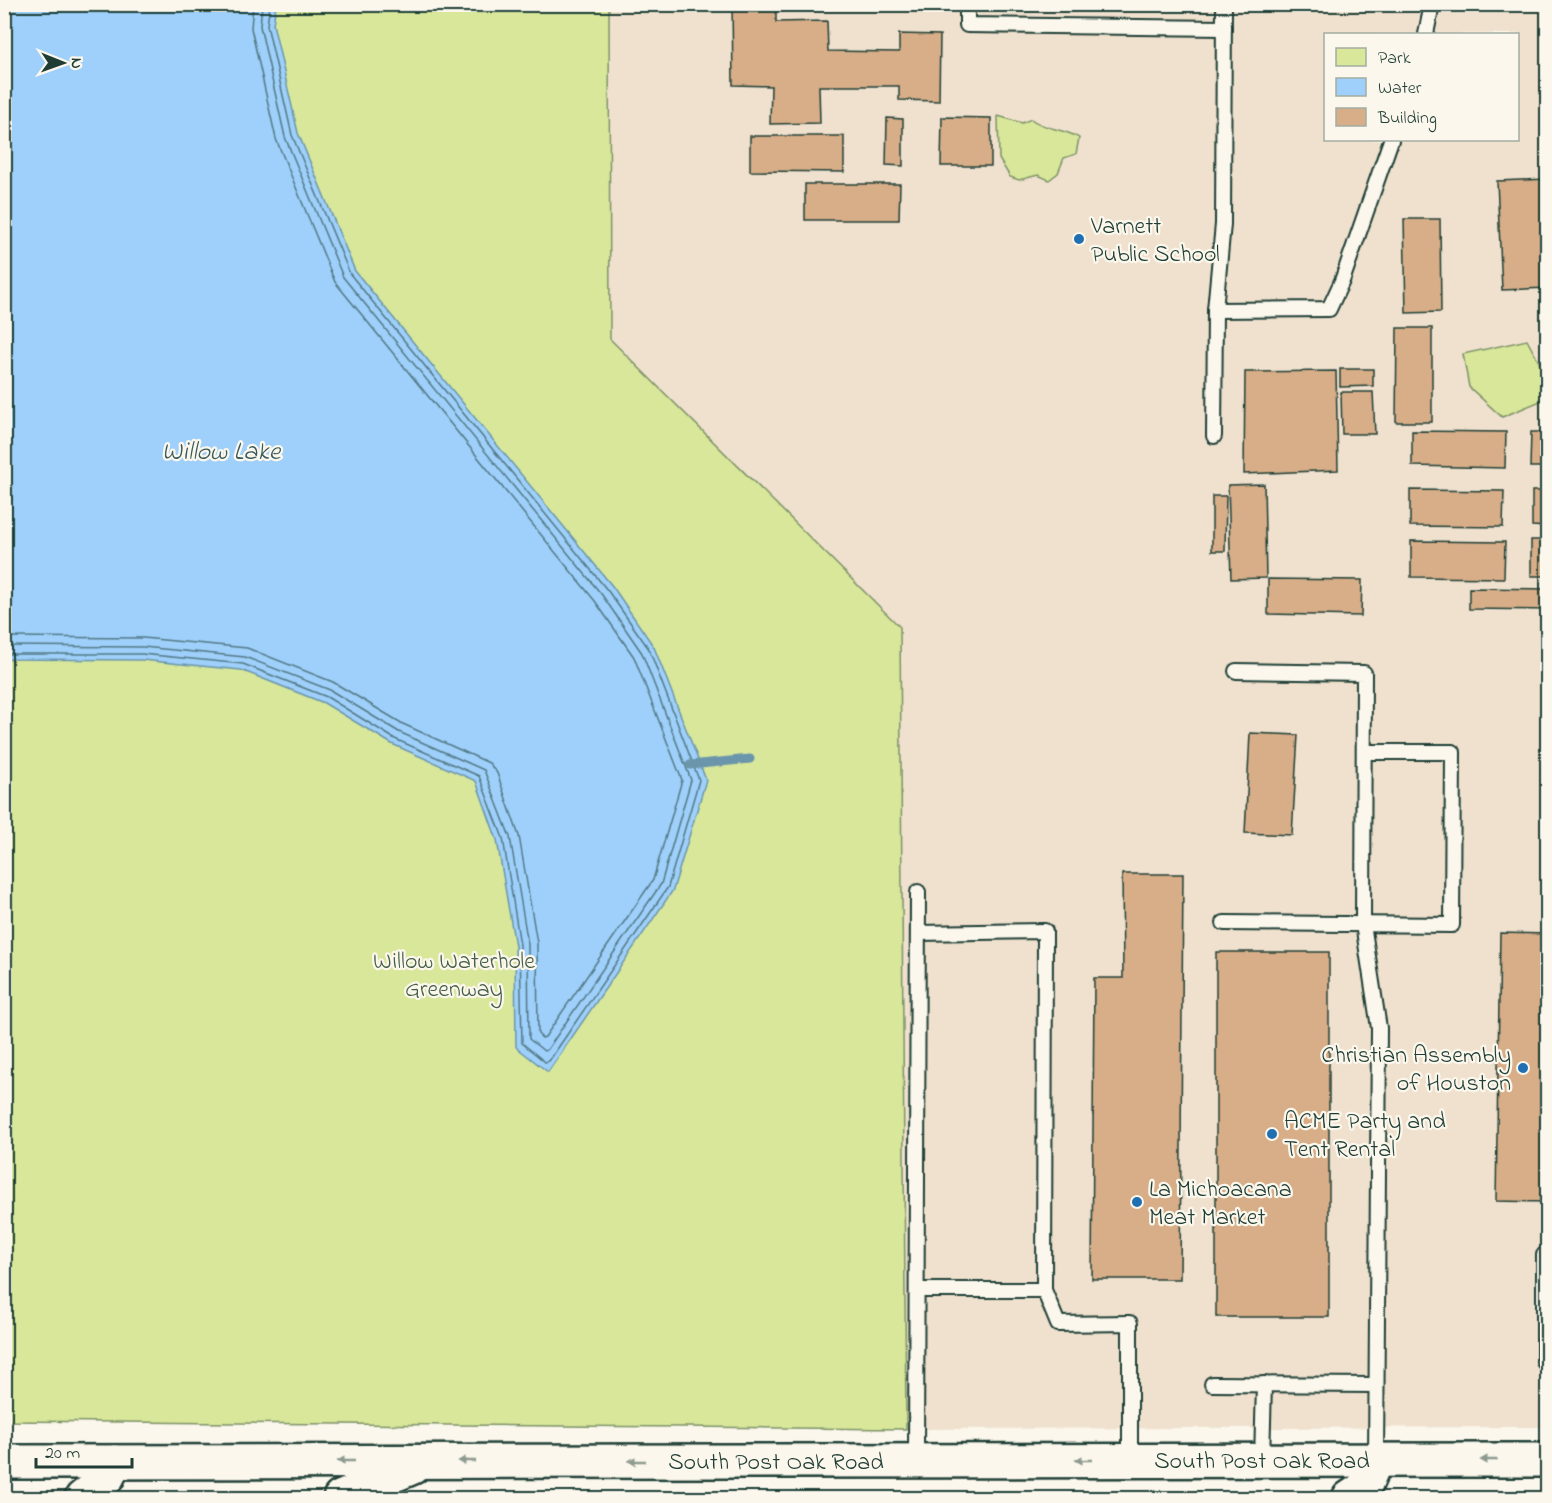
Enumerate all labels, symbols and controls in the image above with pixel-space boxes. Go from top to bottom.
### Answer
north arrow [33,33,93,93]
legend [1324,33,1519,141]
text: Park [1378,46,1411,72]
text: N [64,58,88,69]
text: Water [1378,76,1422,102]
text: Building [1377,106,1437,133]
place label: Varnett Public School [1090,210,1220,273]
marker: Varnett Public School [1072,232,1086,246]
water label: Willow Lake [162,434,282,472]
park label: Willow Waterhole Greenway [373,945,535,1009]
place label: Christian Assembly of Houston [1321,1039,1511,1102]
marker: Christian Assembly of Houston [1516,1061,1530,1075]
place label: ACME Party and Tent Rental [1284,1105,1446,1168]
marker: ACME Party and Tent Rental [1265,1127,1279,1141]
place label: La Michoacana Meat Market [1149,1173,1292,1236]
marker: La Michoacana Meat Market [1130,1195,1144,1209]
scale bar [36,1431,132,1469]
text: 20 m [45,1441,80,1467]
street label: South Post Oak Road [1154,1445,1370,1480]
street label: South Post Oak Road [668,1446,884,1481]
one-way arrow [1075,1455,1094,1465]
one-way arrow [1480,1455,1499,1465]
one-way arrow [337,1456,356,1466]
one-way arrow [457,1456,476,1466]
one-way arrow [628,1456,647,1466]

